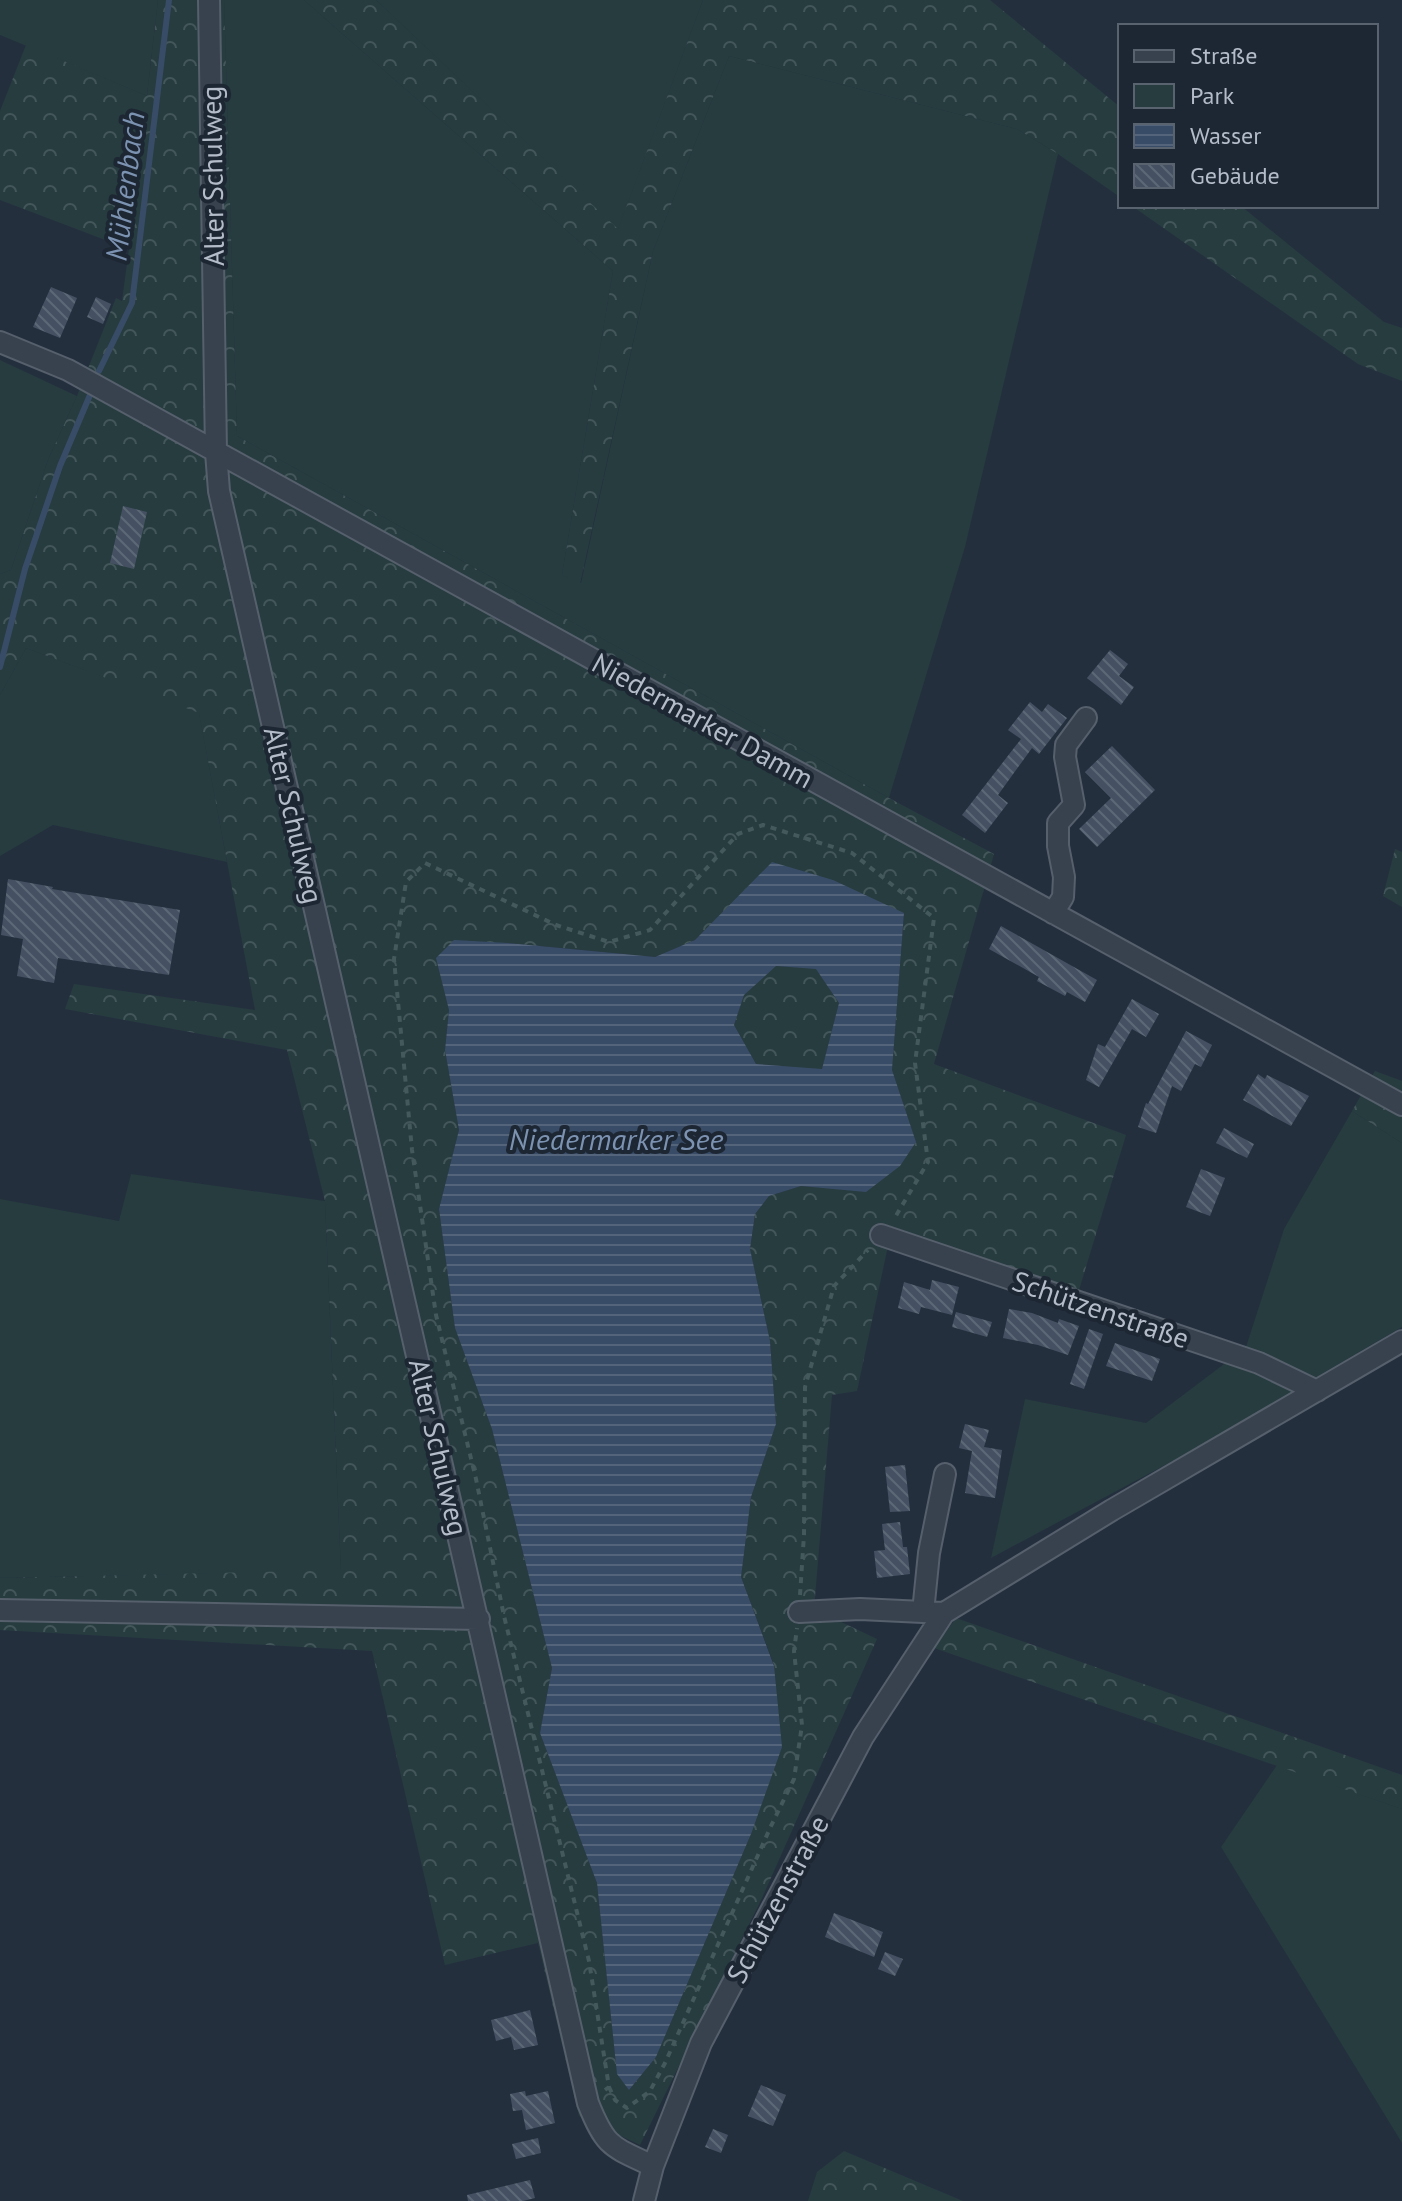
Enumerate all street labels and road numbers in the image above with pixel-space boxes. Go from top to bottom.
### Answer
street label: Alter Schulweg [192,86,232,266]
street label: Niedermarker Damm [586,644,820,796]
street label: Alter Schulweg [256,723,332,907]
street label: Schützenstraße [1008,1261,1194,1357]
street label: Alter Schulweg [401,1355,477,1539]
street label: Schützenstraße [717,1809,837,1989]

